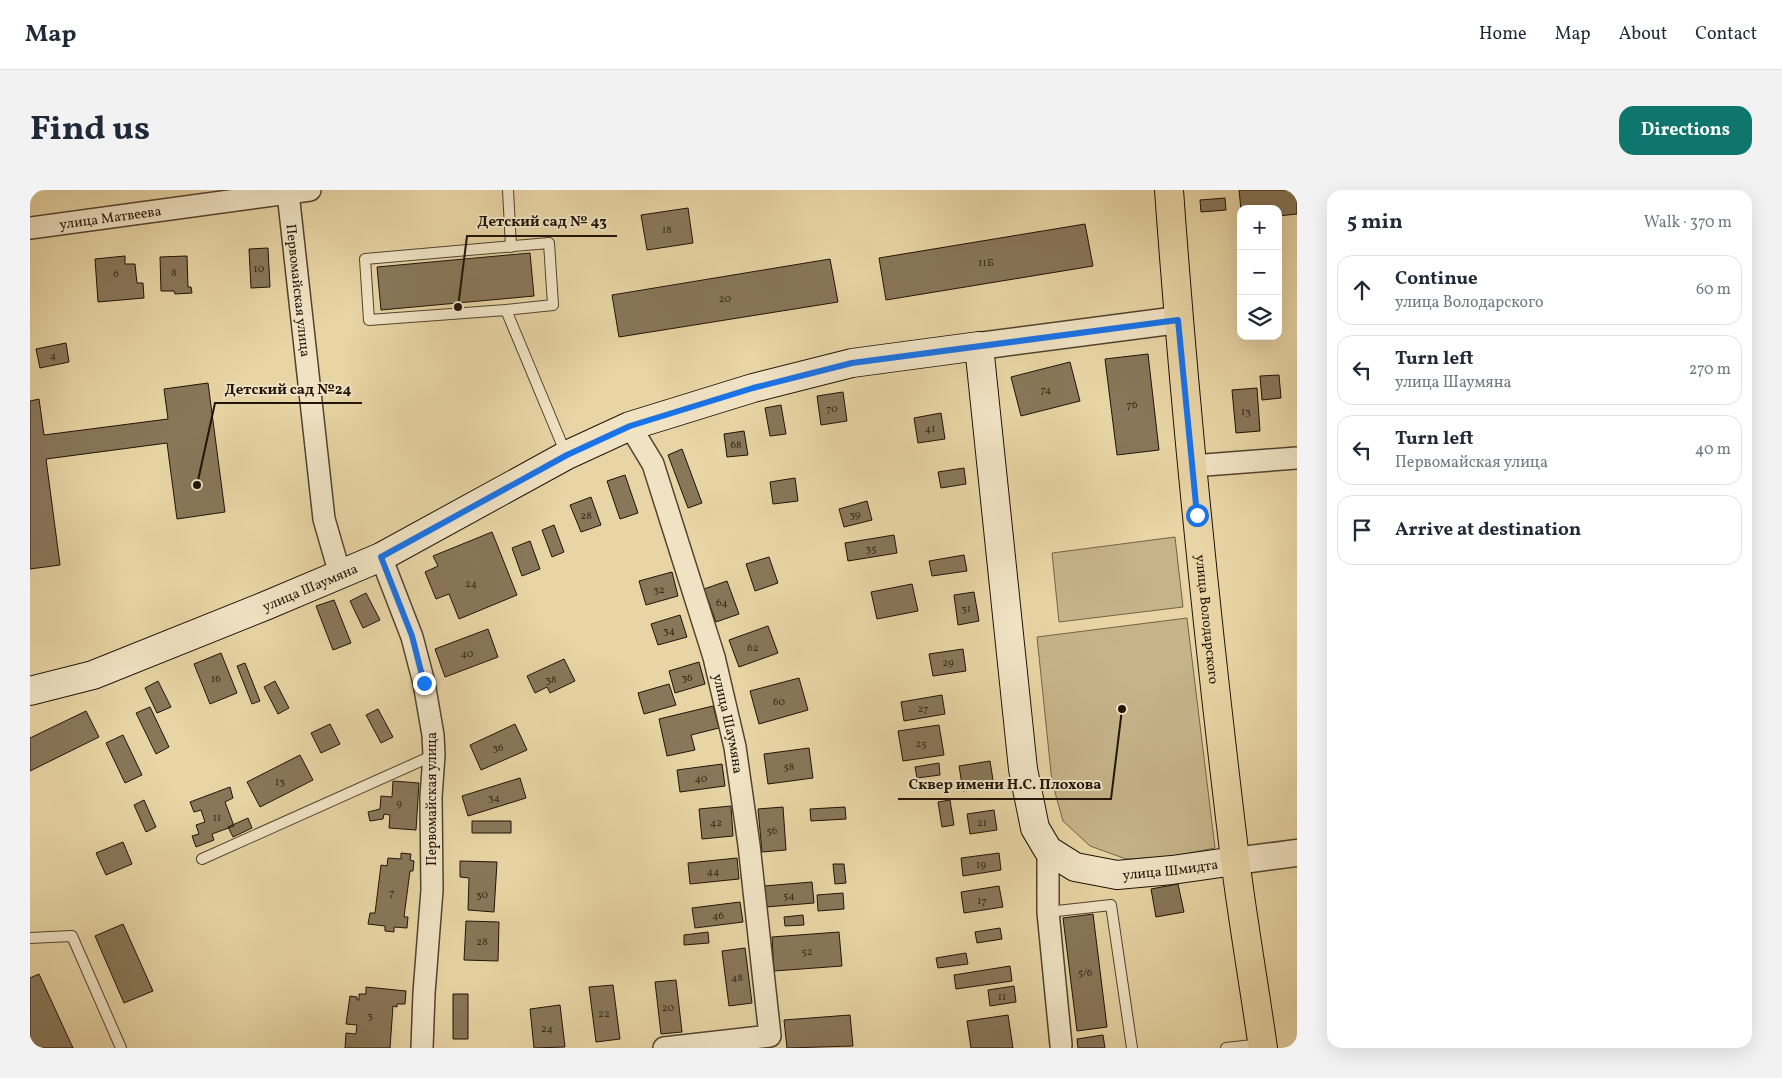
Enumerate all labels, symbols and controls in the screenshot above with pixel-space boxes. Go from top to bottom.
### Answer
text: Map [25,18,76,52]
text: Home [1479,22,1527,47]
text: Map [1555,22,1591,47]
text: About [1619,22,1667,47]
text: Contact [1695,22,1757,47]
text: Find us [30,106,150,154]
button: Directions [1619,106,1752,155]
street label: улица Матвеева [58,202,163,235]
map controls [1237,205,1282,340]
button: + [1237,205,1282,250]
callout: Детский сад № 43 [467,206,617,236]
text: 5 min [1347,208,1403,237]
text: Детский сад № 43 [477,212,607,233]
text: Walk · 370 m [1644,212,1732,234]
street label: Первомайская улица [280,223,314,358]
house number: 18 [662,223,672,238]
button: − [1237,250,1282,295]
house number: 11Б [978,256,994,271]
house number: 10 [254,262,265,277]
house number: 8 [171,266,177,281]
text: Continue [1395,266,1478,292]
house number: 6 [113,267,119,282]
icon: ahead [1348,276,1376,304]
text: 60 m [1696,279,1731,301]
house number: 20 [719,292,732,307]
text: улица Володарского [1395,292,1543,314]
button: layers [1237,295,1282,340]
text: Turn left [1395,346,1474,372]
house number: 4 [50,349,57,364]
icon: left [1348,356,1376,384]
text: 270 m [1689,359,1731,381]
text: улица Шаумяна [1395,372,1511,394]
callout: Детский сад №24 [215,373,362,403]
text: Детский сад №24 [224,380,352,401]
house number: 74 [1041,383,1052,398]
house number: 76 [1127,398,1138,413]
house number: 70 [826,402,838,417]
house number: 13 [1241,405,1251,420]
house number: 41 [925,422,935,437]
text: Turn left [1395,426,1474,452]
icon: left [1348,436,1376,464]
house number: 68 [730,438,742,453]
text: 40 m [1695,439,1731,461]
text: Первомайская улица [1395,452,1548,474]
route start [1186,504,1209,527]
house number: 39 [849,508,861,523]
house number: 28 [580,509,592,524]
icon: arrive [1348,516,1376,544]
text: Arrive at destination [1395,517,1581,543]
house number: 35 [866,542,876,557]
street label: улица Володарского [1190,554,1223,685]
street label: улица Шаумяна [260,560,361,617]
house number: 24 [465,577,477,592]
house number: 32 [653,583,665,598]
house number: 64 [716,596,728,611]
house number: 31 [961,602,971,617]
house number: 34 [663,624,676,639]
house number: 62 [747,641,759,656]
house number: 40 [461,647,474,662]
house number: 29 [942,656,954,671]
house number: 36 [681,671,693,686]
house number: 16 [211,672,221,687]
route end [413,672,436,695]
street label: улица Шаумяна [707,672,747,775]
house number: 38 [545,673,557,688]
house number: 60 [773,695,785,710]
house number: 27 [918,702,928,717]
street label: Первомайская улица [423,732,442,866]
house number: 25 [915,737,927,752]
house number: 36 [492,741,504,756]
house number: 58 [784,760,795,775]
callout: Сквер имени Н.С. Плохова [898,769,1111,799]
house number: 40 [695,772,708,787]
house number: 13 [275,775,285,790]
text: Сквер имени Н.С. Плохова [909,775,1101,796]
house number: 34 [488,791,501,806]
house number: 9 [396,797,402,812]
house number: 11 [213,811,221,826]
house number: 42 [710,816,722,831]
house number: 21 [977,816,987,831]
house number: 56 [767,824,778,839]
street label: улица Шмидта [1122,856,1219,885]
house number: 19 [976,858,986,873]
house number: 44 [706,865,720,880]
house number: 7 [389,886,395,901]
house number: 30 [476,888,488,903]
house number: 54 [783,889,795,904]
house number: 17 [977,894,987,909]
house number: 46 [712,909,724,924]
house number: 28 [476,935,488,950]
house number: 52 [801,945,813,960]
house number: 5/6 [1078,966,1093,981]
house number: 48 [731,971,743,986]
house number: 11 [998,990,1006,1005]
house number: 20 [662,1001,675,1016]
house number: 22 [598,1007,610,1022]
house number: 3 [367,1009,373,1024]
house number: 24 [541,1022,553,1037]

